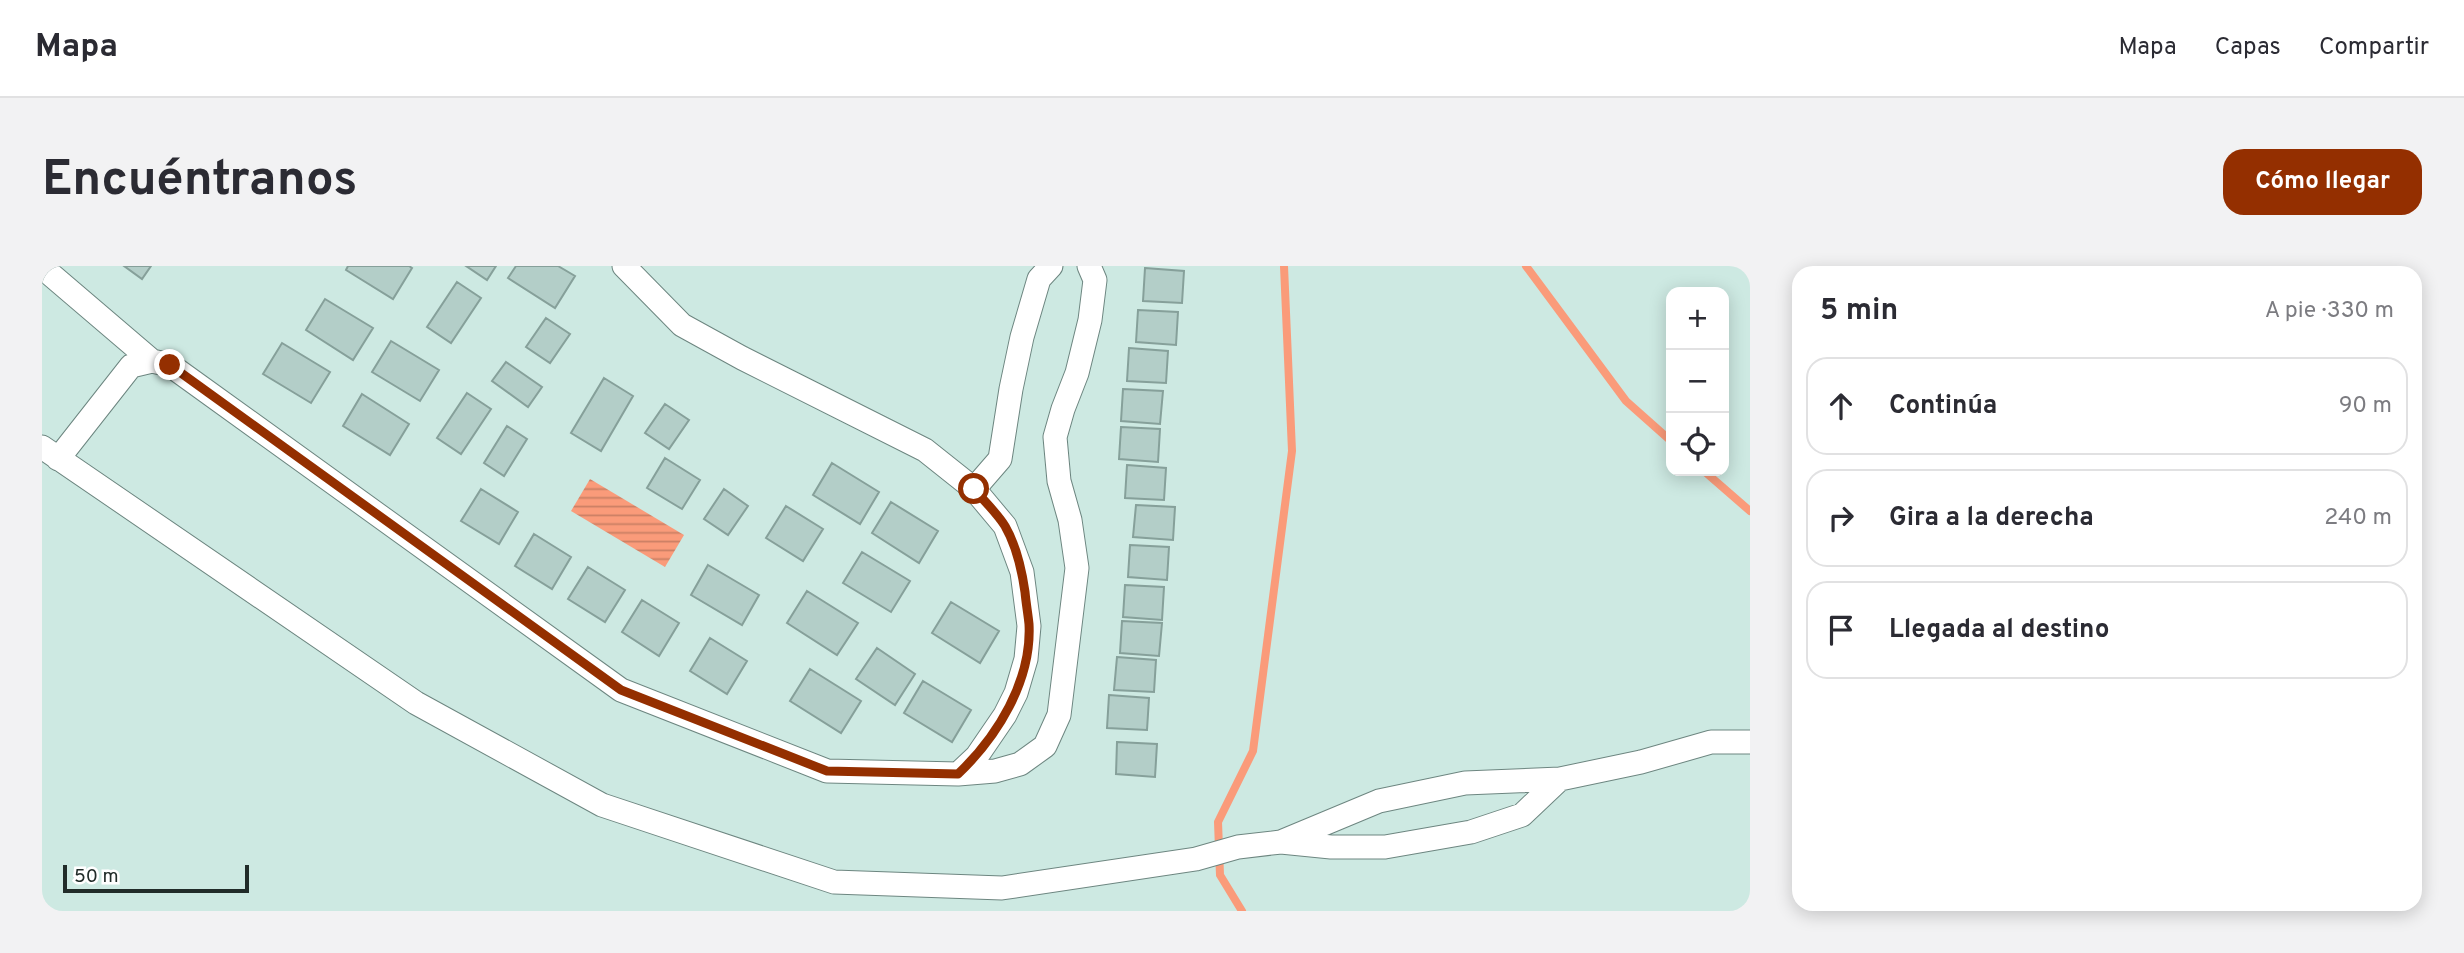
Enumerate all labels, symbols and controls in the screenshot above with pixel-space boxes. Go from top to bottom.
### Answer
text: Mapa [35,27,118,69]
text: Mapa [2119,33,2177,63]
text: Capas [2215,33,2281,63]
text: Compartir [2319,33,2429,63]
button: Cómo llegar [2223,149,2422,215]
text: Encuéntranos [42,151,357,213]
map controls [1666,287,1729,476]
button: + [1666,287,1729,350]
text: 5 min [1820,293,1898,330]
text: A pie · 330 m [2265,297,2394,326]
route end [154,349,185,380]
button: − [1666,350,1729,413]
icon: ahead [1822,387,1860,425]
text: Continúa [1889,390,1997,423]
text: 90 m [2339,392,2392,421]
button: locate [1666,413,1729,476]
route start [958,473,989,504]
icon: right [1822,499,1860,537]
text: Gira a la derecha [1889,502,2094,535]
text: 240 m [2324,504,2392,533]
icon: arrive [1822,611,1860,649]
text: Llegada al destino [1889,614,2109,647]
scale bar [63,862,248,894]
text: 50 m [74,865,119,889]

